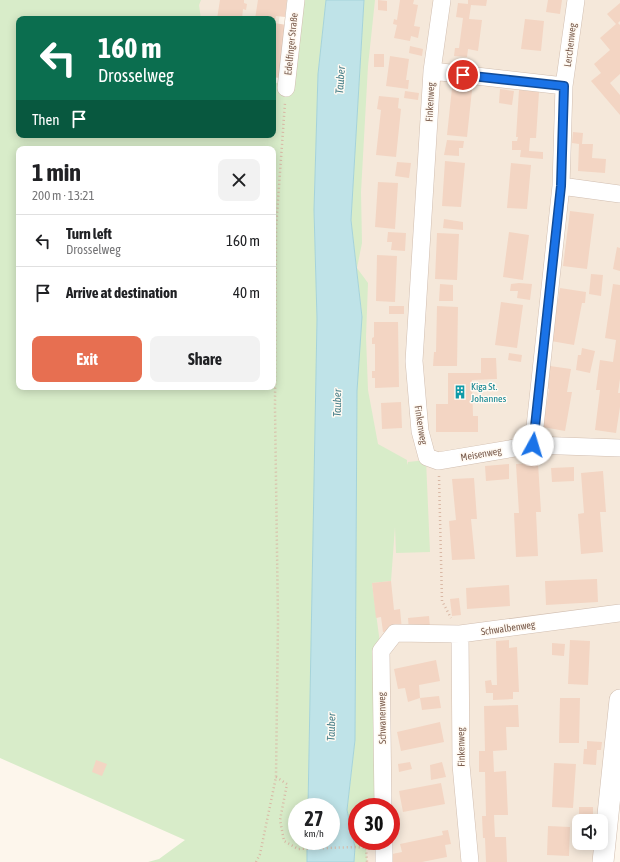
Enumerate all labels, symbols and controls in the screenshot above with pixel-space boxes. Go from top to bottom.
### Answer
street label: Edelfinger Straße [282,12,300,76]
street label: Lerchenweg [562,22,578,68]
icon: left [32,32,84,84]
text: 160 m [98,32,161,64]
pin [446,58,480,92]
icon: arrive [452,64,474,86]
text: Drosselweg [98,65,174,86]
water label: Tauber [333,65,347,94]
street label: Finkenweg [423,81,437,122]
icon: arrive [68,108,90,130]
text: Then [32,111,60,128]
text: 1 min [32,159,81,186]
button: close [218,159,260,201]
text: 200 m · 13:21 [32,188,95,203]
text: Turn left [66,225,112,242]
icon: left [32,230,54,252]
text: 160 m [226,232,260,249]
text: Drosselweg [66,242,121,257]
icon: arrive [32,282,54,304]
text: Arrive at destination [66,284,177,301]
text: 40 m [233,284,260,301]
button: Exit [32,336,142,382]
button: Share [150,336,260,382]
place label: Kiga St. Johannes [471,381,507,404]
building icon: Kiga St. Johannes [452,384,468,400]
water label: Tauber [331,388,343,417]
street label: Finkenweg [412,405,430,446]
position arrow [512,424,554,466]
street label: Meisenweg [460,445,503,463]
street label: Schwalbenweg [480,619,537,637]
street label: Schwanenweg [376,691,388,744]
water label: Tauber [325,712,338,741]
street label: Finkenweg [455,726,467,767]
speed limit sign: 30 [348,798,400,850]
text: 27 [305,807,323,830]
map controls [572,814,608,850]
button: sound [572,814,608,850]
text: km/h [304,828,324,839]

